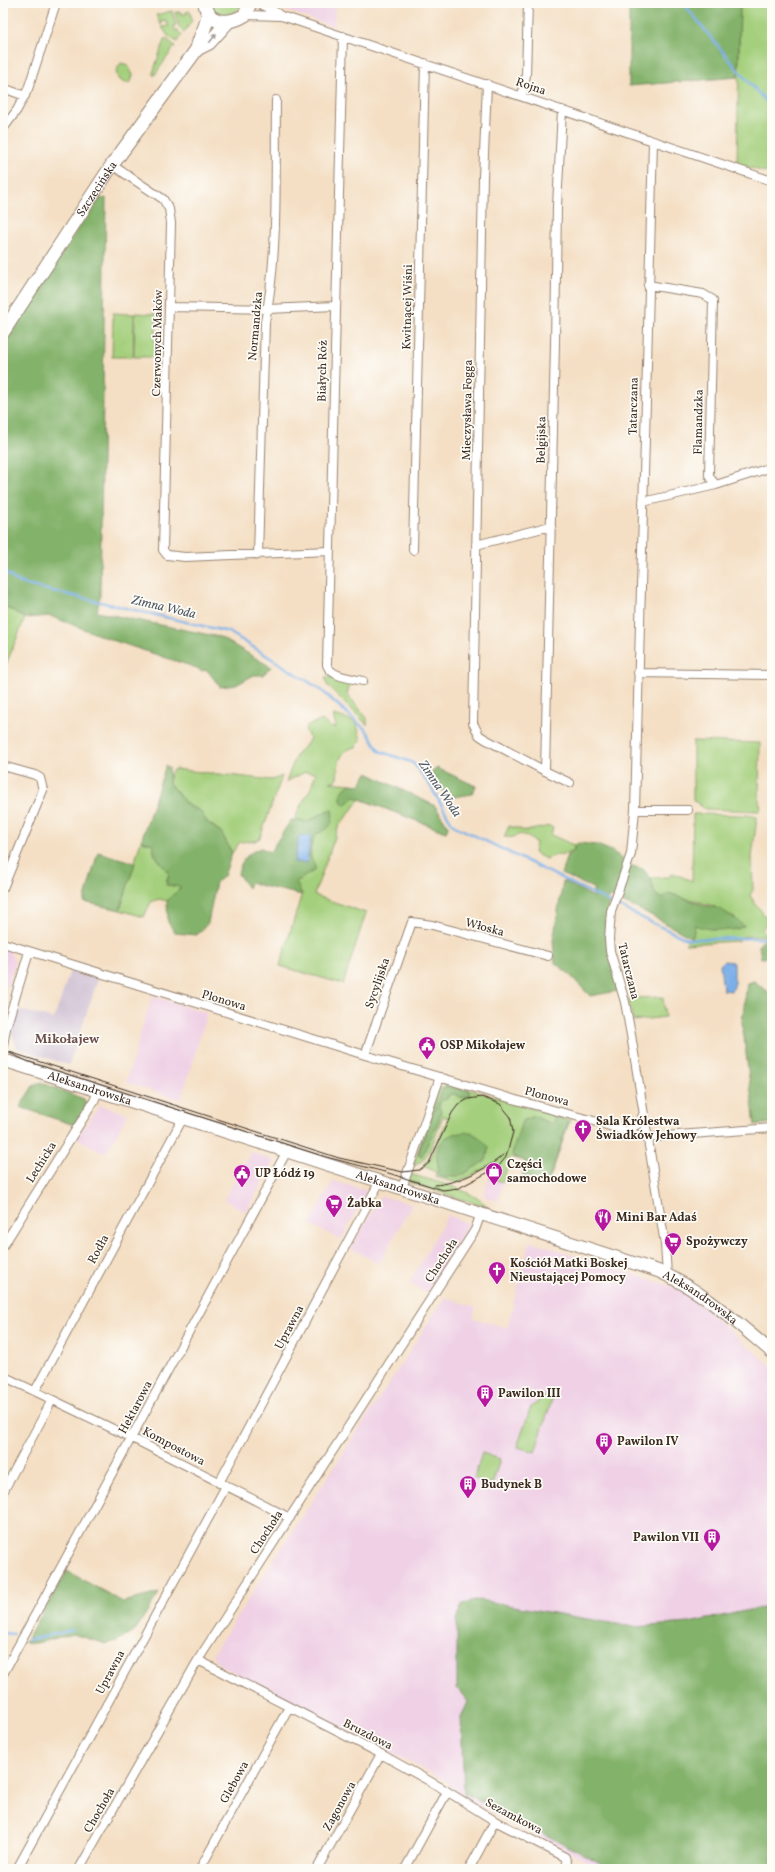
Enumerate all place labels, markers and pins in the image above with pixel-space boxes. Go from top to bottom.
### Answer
public building icon: OSP Mikołajew [417,1035,437,1060]
place label: OSP Mikołajew [440,1038,526,1054]
place label: Sala Królestwa Świadków Jehowy [596,1114,697,1144]
church icon: Sala Królestwa Świadków Jehowy [573,1118,593,1143]
place label: Części samochodowe [507,1157,587,1187]
shop icon: Części samochodowe [484,1161,504,1186]
public building icon: UP Łódź 19 [232,1163,252,1188]
place label: UP Łódź 19 [255,1166,315,1182]
supermarket icon: Żabka [324,1193,344,1218]
place label: Żabka [347,1196,382,1212]
restaurant icon: Mini Bar Adaś [593,1207,613,1232]
place label: Mini Bar Adaś [616,1210,697,1226]
supermarket icon: Spożywczy [663,1231,683,1256]
place label: Spożywczy [686,1234,748,1250]
place label: Kościół Matki Boskej Nieustającej Pomocy [510,1256,628,1286]
church icon: Kościół Matki Boskej Nieustającej Pomocy [487,1260,507,1285]
building icon: Pawilon III [475,1383,495,1408]
place label: Pawilon III [498,1386,561,1402]
building icon: Pawilon IV [594,1431,614,1456]
place label: Pawilon IV [617,1434,679,1450]
building icon: Budynek B [458,1474,478,1499]
place label: Budynek B [481,1477,542,1493]
building icon: Pawilon VII [702,1527,722,1552]
place label: Pawilon VII [633,1530,699,1546]

